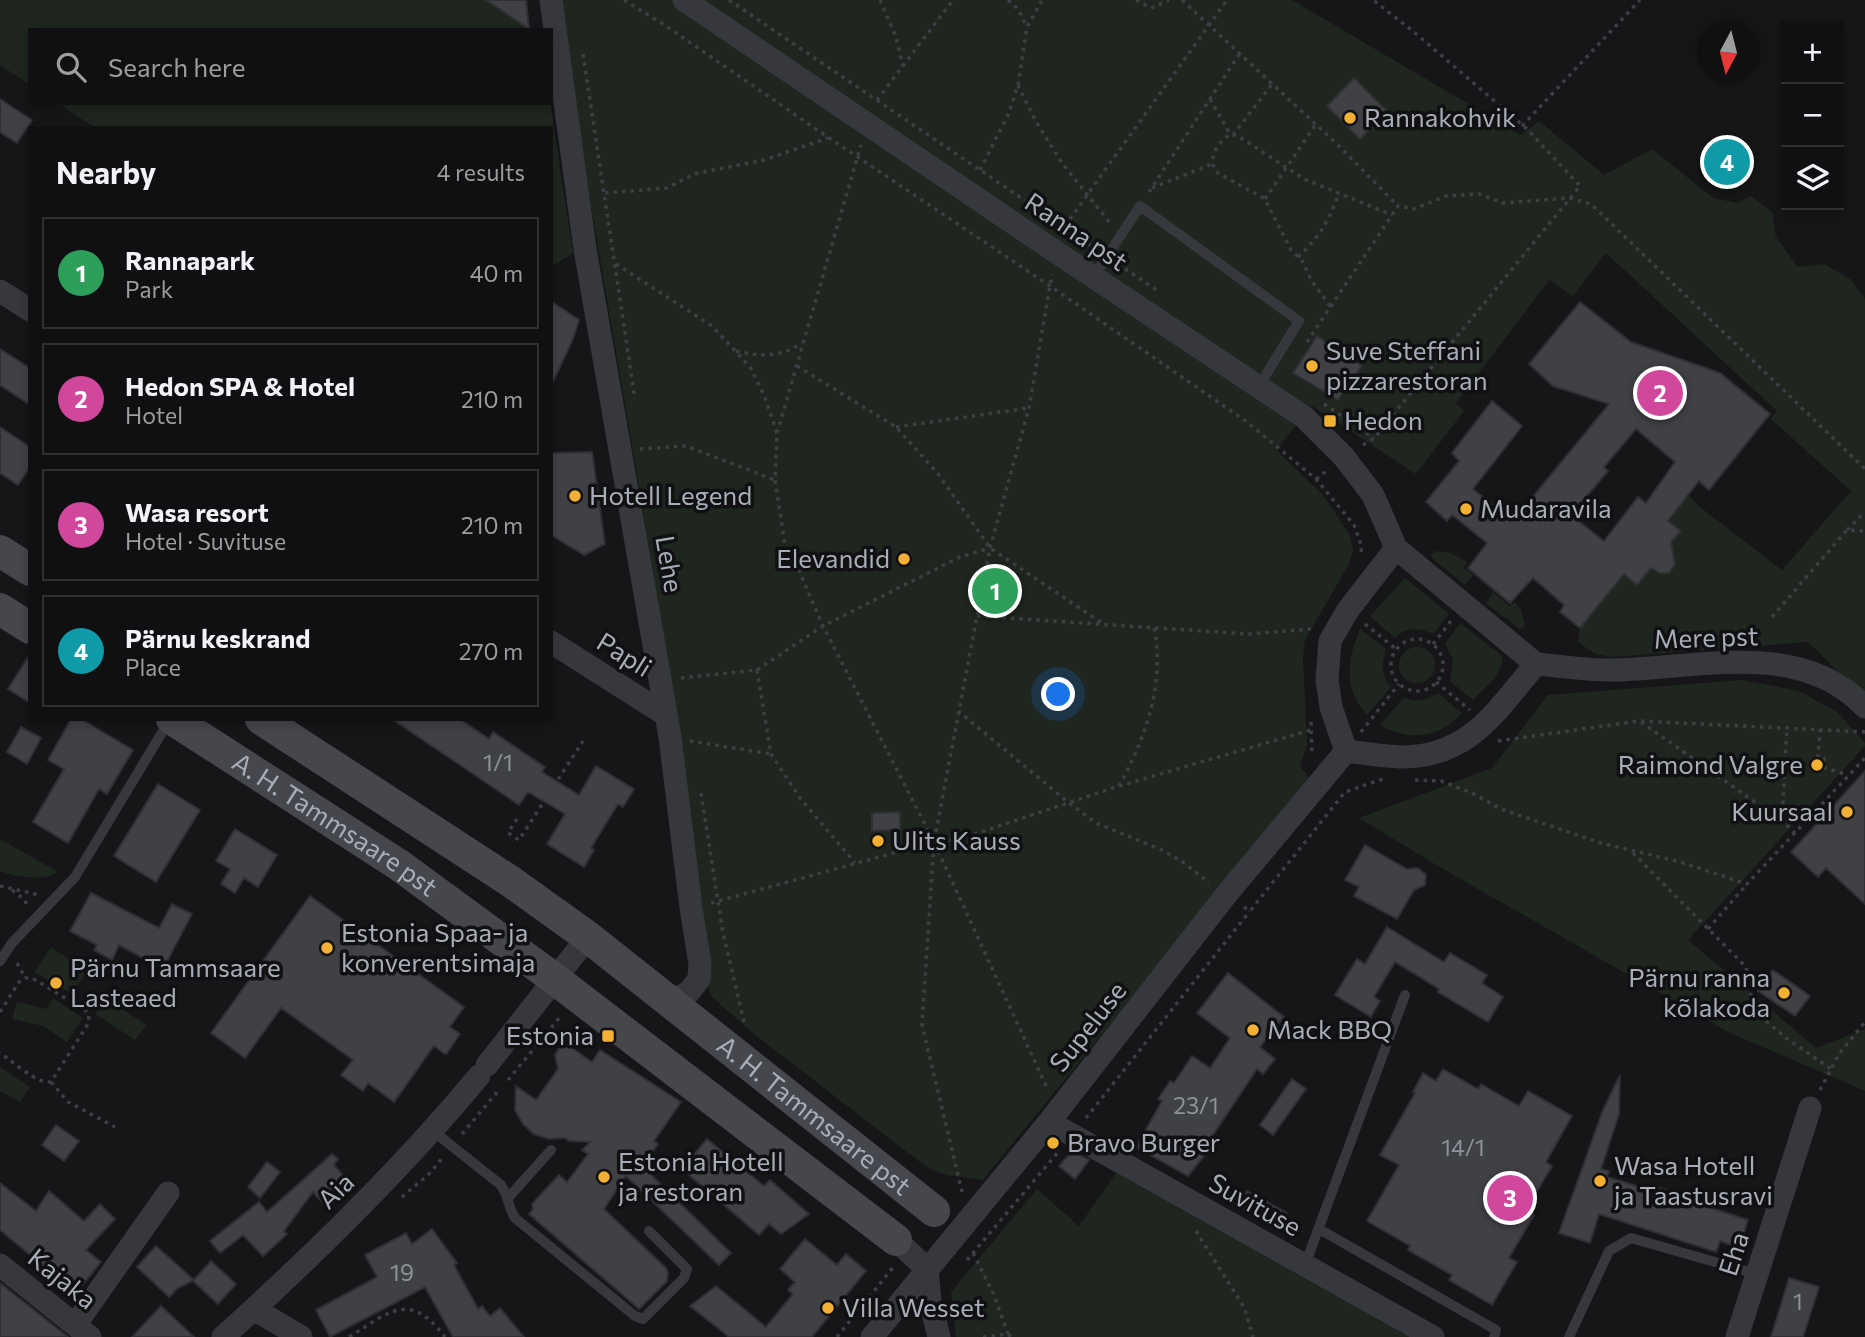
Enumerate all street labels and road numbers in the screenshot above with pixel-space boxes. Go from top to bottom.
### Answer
street label: Ranna pst [1020,185,1134,276]
street label: Lehe [650,533,691,595]
street label: Mere pst [1653,619,1759,654]
street label: Papli [592,625,658,682]
street label: A. H. Tammsaare pst [227,745,444,902]
street label: Supeluse [1042,975,1132,1077]
street label: A. H. Tammsaare pst [712,1028,918,1201]
street label: Aia [310,1165,359,1214]
street label: Suvituse [1204,1166,1307,1242]
street label: Eha [1711,1228,1754,1279]
street label: Kajaka [23,1241,103,1315]

